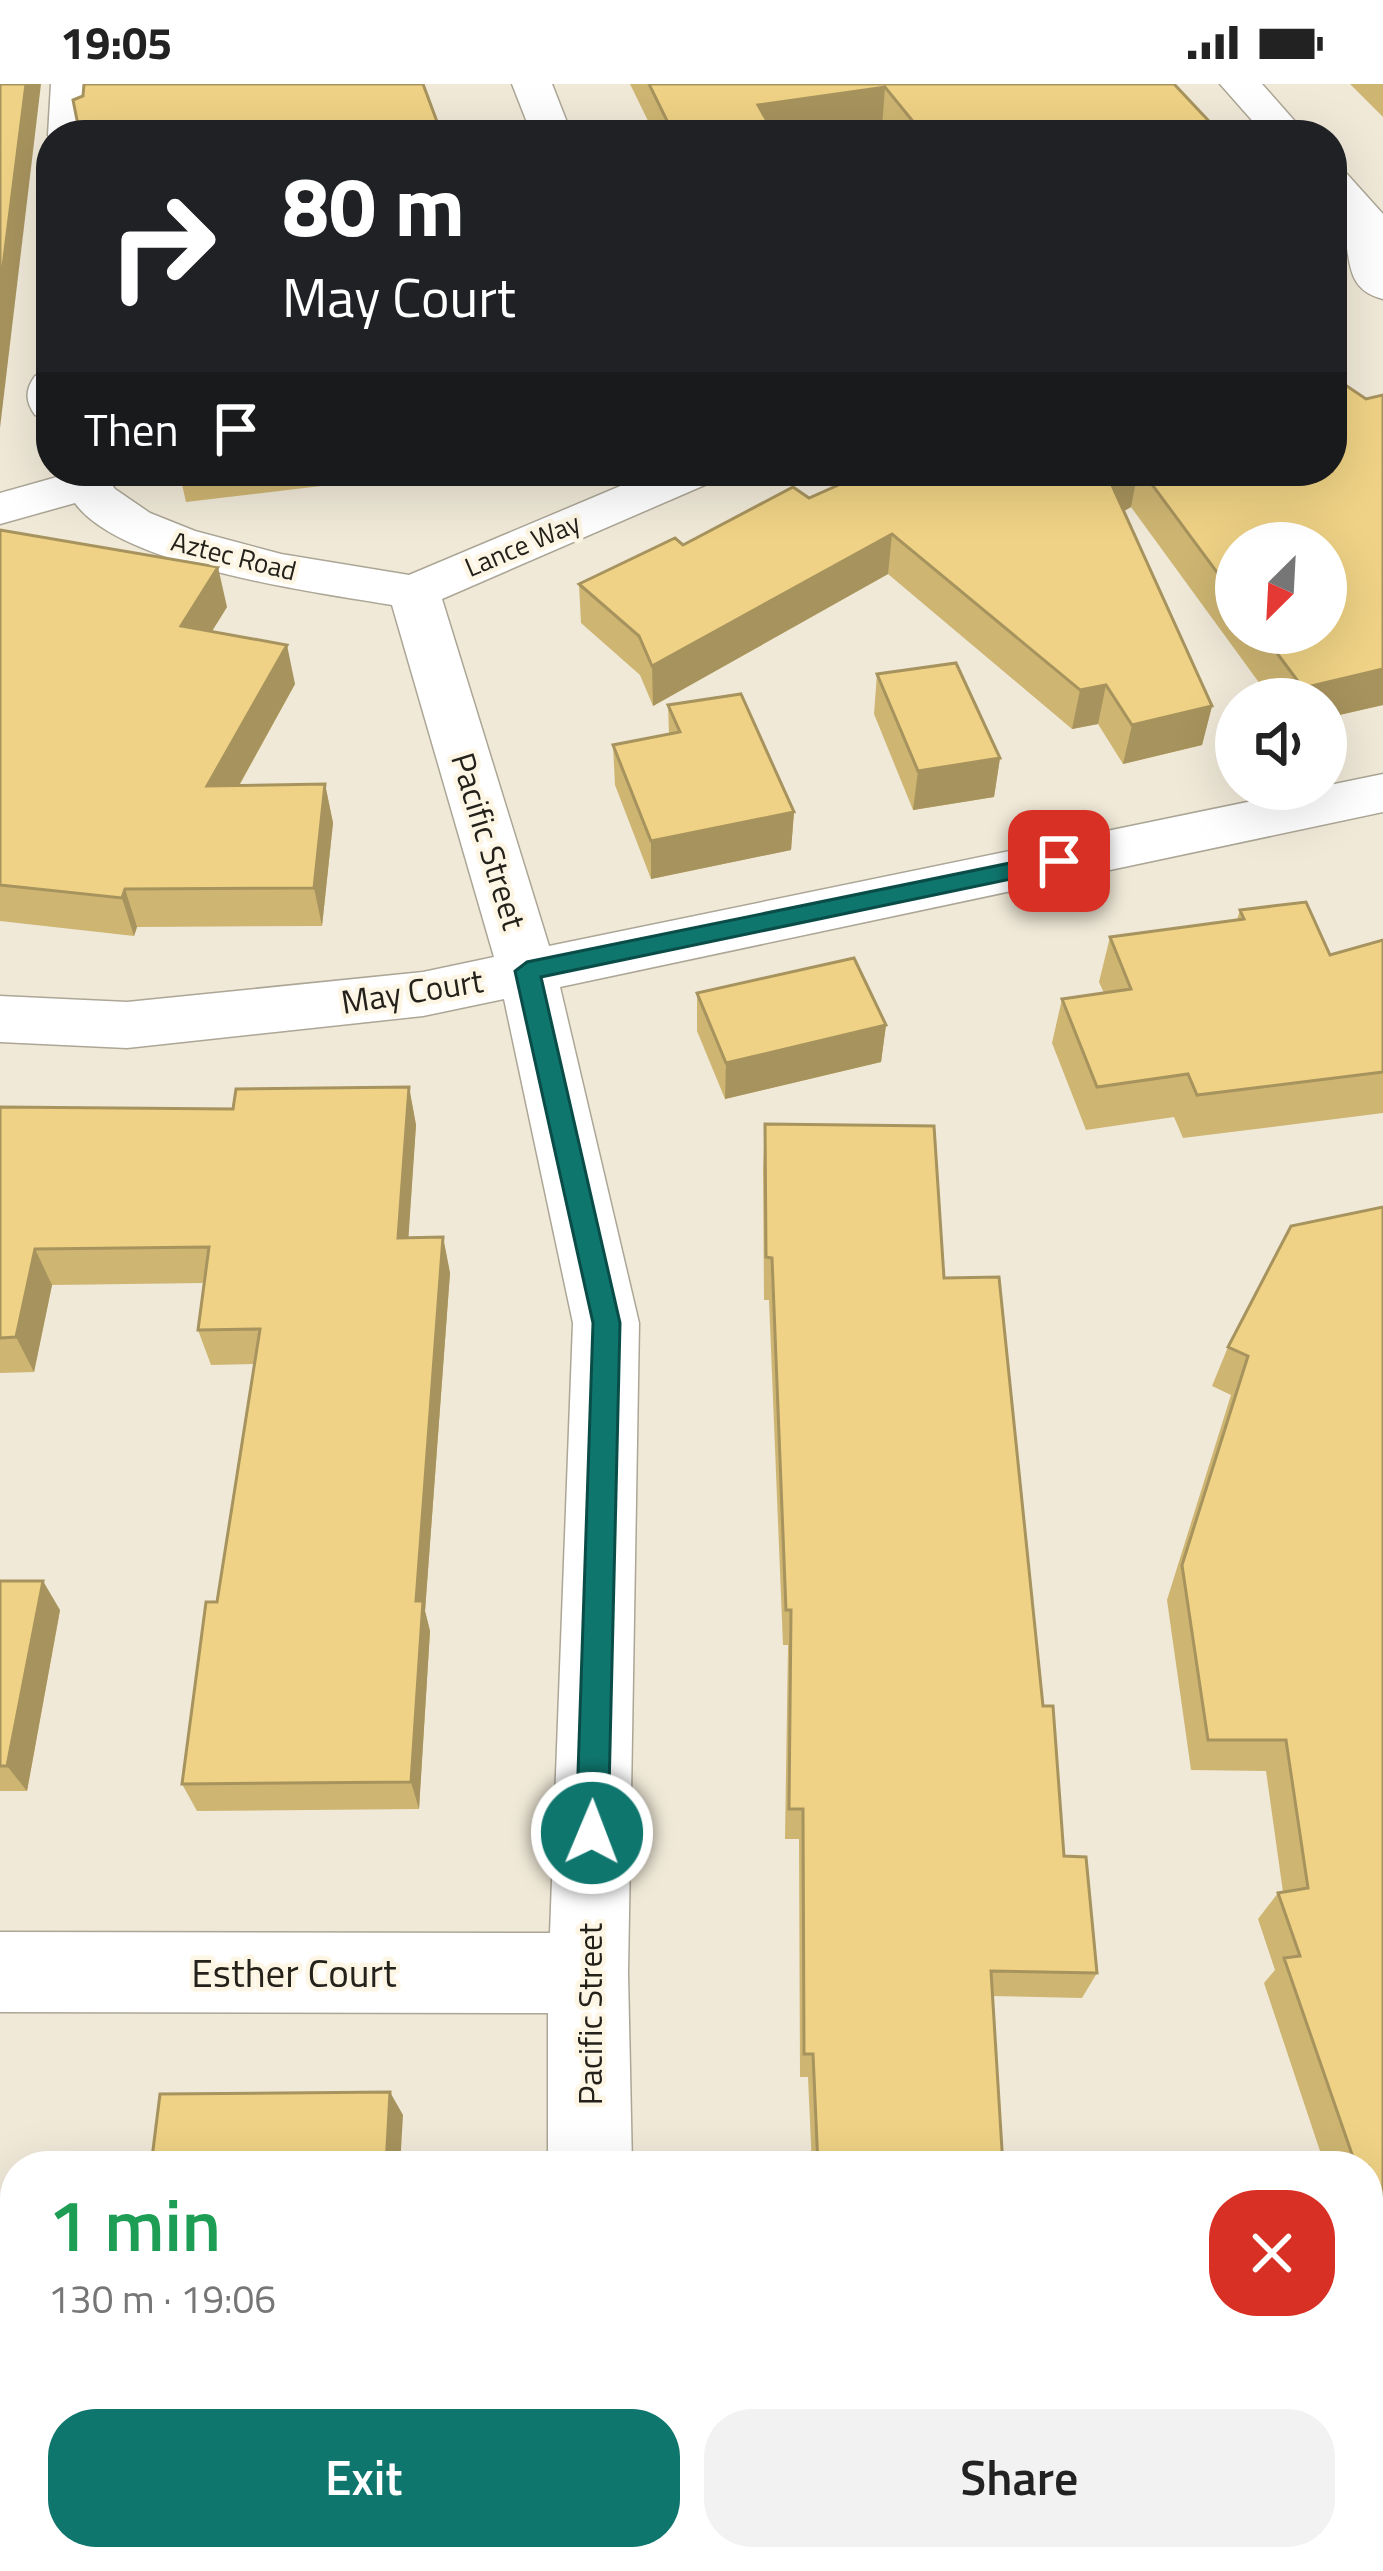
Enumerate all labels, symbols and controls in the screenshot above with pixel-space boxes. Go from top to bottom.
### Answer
text: 19:05 [60,8,172,76]
text: 80 m [282,141,465,269]
icon: right [84,168,240,324]
text: May Court [282,256,516,338]
text: Then [84,395,179,463]
icon: arrive [203,396,269,462]
street label: Lance Way [458,501,586,587]
street label: Aztec Road [167,520,301,590]
north arrow [1215,522,1347,654]
map controls [1215,522,1347,810]
button: sound [1215,678,1347,810]
street label: Pacific Street [438,746,540,936]
pin [1008,810,1110,912]
icon: arrive [1026,828,1092,894]
street label: May Court [338,955,487,1027]
position arrow [529,1770,655,1896]
street label: Pacific Street [565,1922,615,2105]
street label: Esther Court [191,1943,397,2002]
text: 1 min [48,2169,221,2279]
button: close [1209,2190,1335,2316]
text: 130 m · 19:06 [48,2269,276,2328]
button: Exit [48,2409,680,2547]
button: Share [704,2409,1335,2547]

